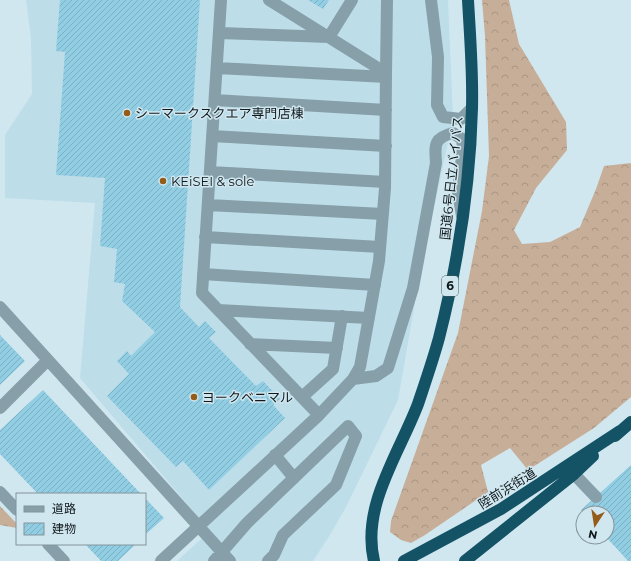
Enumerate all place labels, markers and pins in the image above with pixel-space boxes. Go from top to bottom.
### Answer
place label: シーマークスクエア専門店棟 [135,105,304,121]
marker: シーマークスクエア専門店棟 [122,108,132,118]
place label: KEiSEI & sole [171,173,255,189]
marker: KEiSEI & sole [158,176,168,186]
place label: ヨークベニマル [202,389,293,405]
marker: ヨークベニマル [189,392,199,402]

